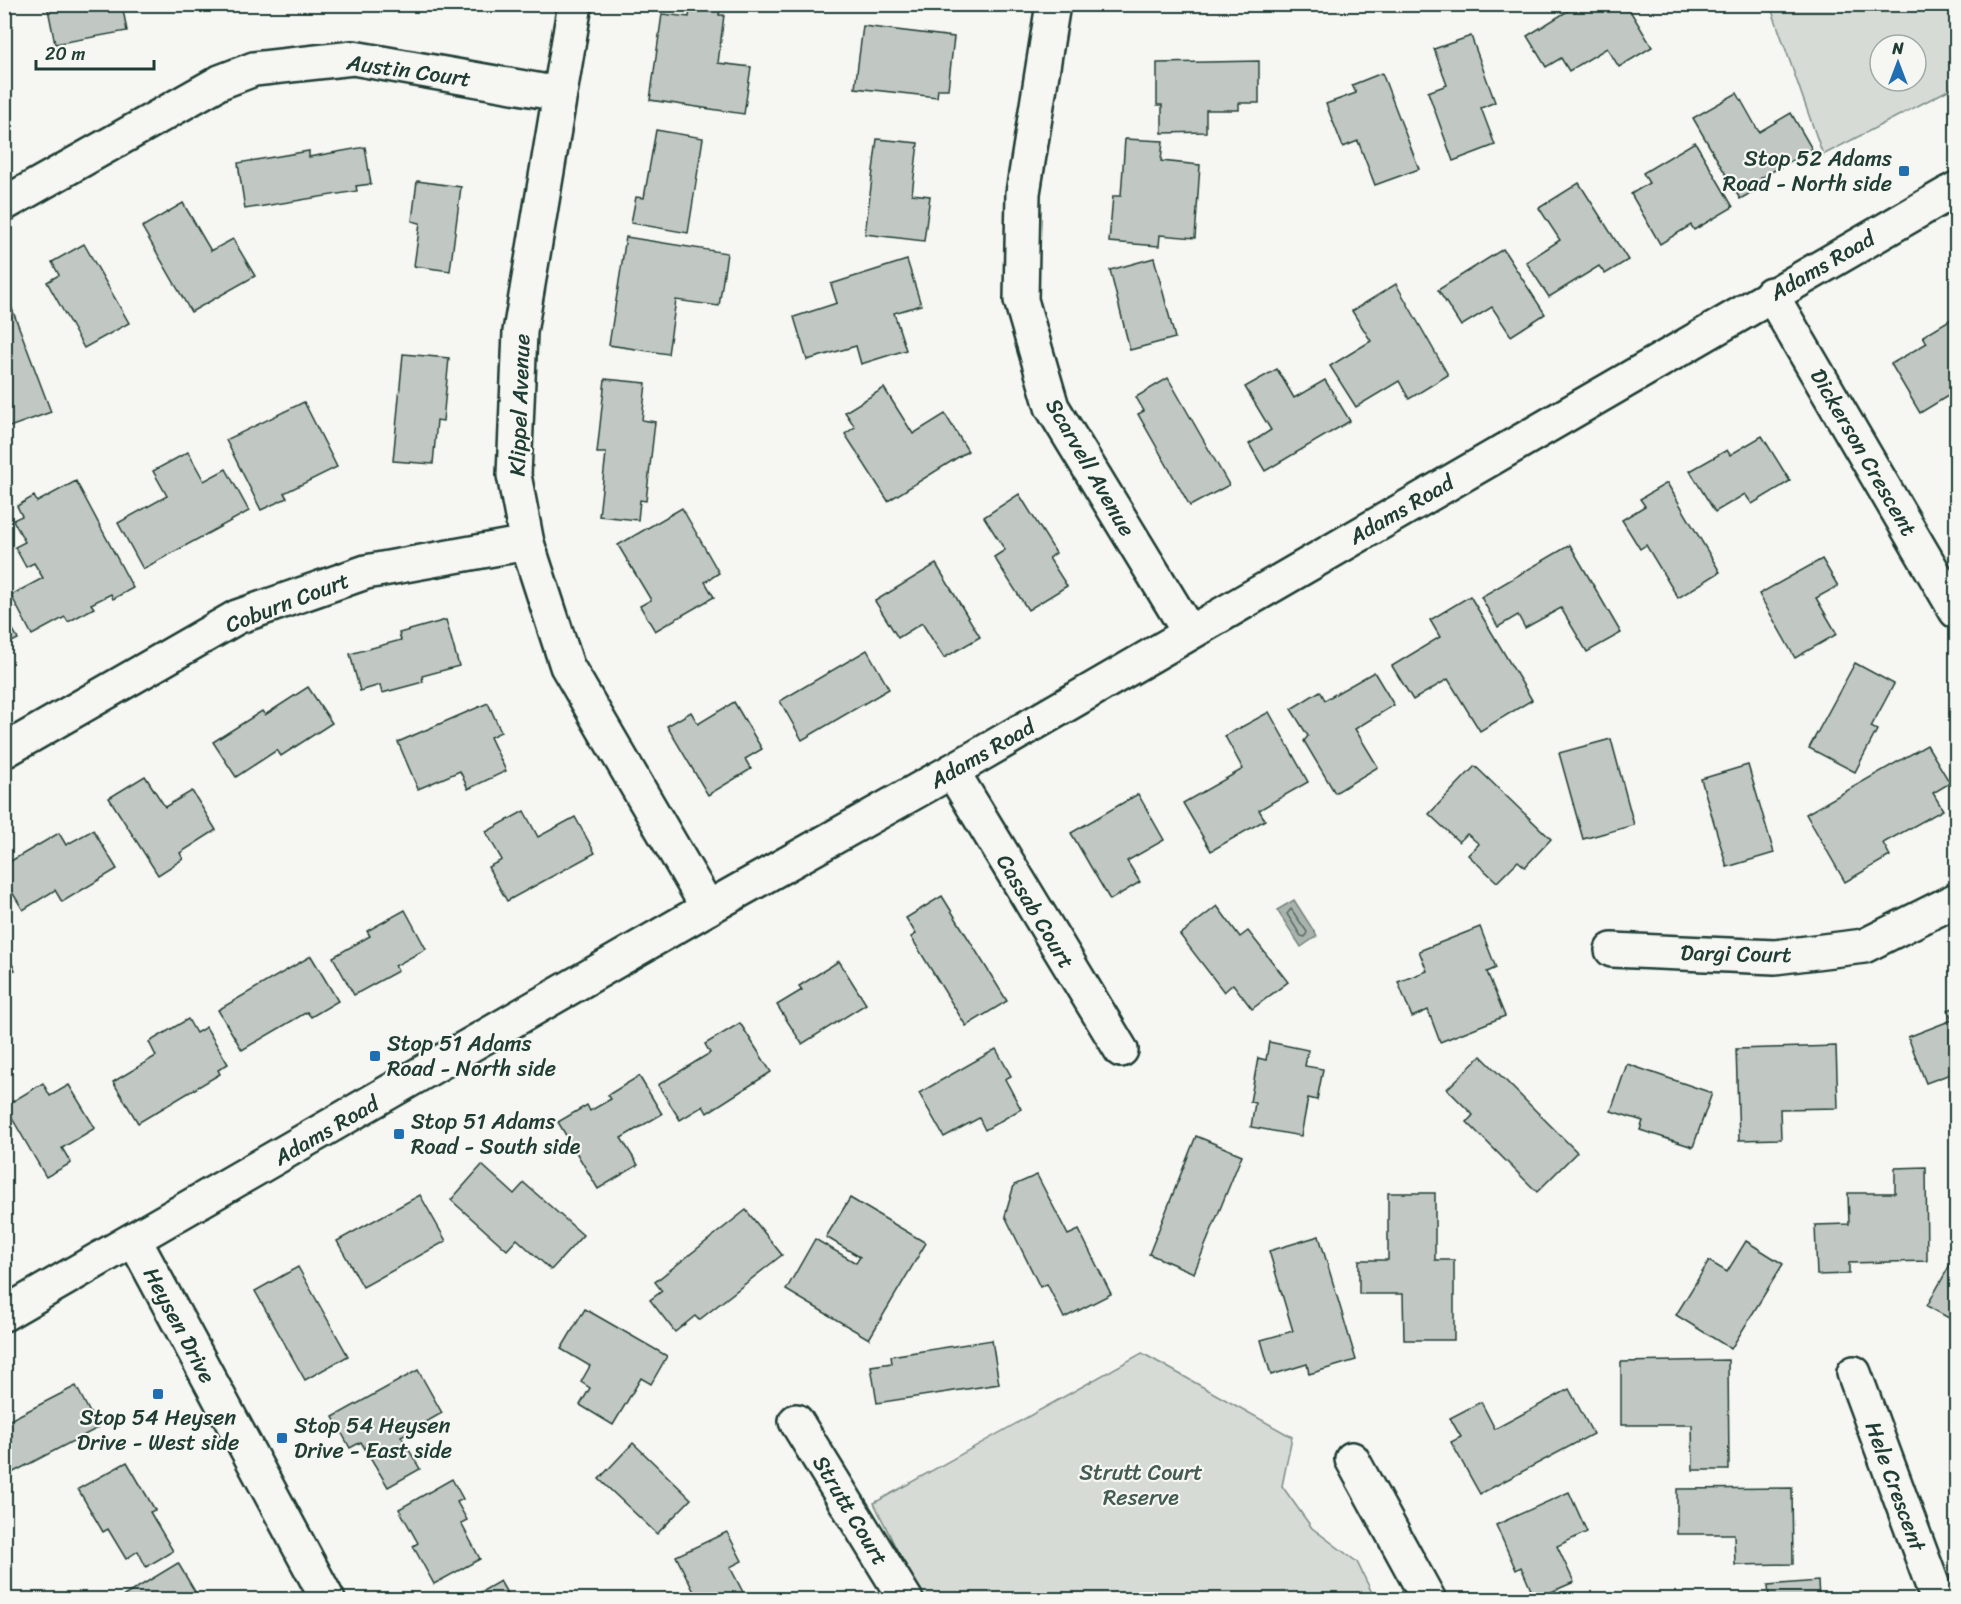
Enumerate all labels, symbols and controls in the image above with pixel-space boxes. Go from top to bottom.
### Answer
scale bar [36,33,154,71]
north arrow [1868,33,1928,93]
text: N [1891,34,1904,63]
text: 20 m [45,38,85,70]
street label: Austin Court [343,42,474,99]
place label: Stop 52 Adams Road - North side [1723,139,1893,203]
marker: Stop 52 Adams Road - North side [1897,164,1911,178]
street label: Adams Road [1761,219,1883,312]
street label: Klippel Avenue [498,333,541,477]
street label: Dickerson Crescent [1799,361,1928,544]
street label: Scarvell Avenue [1035,390,1146,544]
street label: Adams Road [1340,463,1462,556]
street label: Coburn Court [219,561,355,644]
street label: Adams Road [921,707,1043,800]
street label: Cassab Court [986,846,1086,977]
street label: Dargi Court [1680,933,1792,974]
place label: Stop 51 Adams Road - North side [387,1024,556,1088]
marker: Stop 51 Adams Road - North side [368,1049,382,1063]
street label: Adams Road [265,1084,387,1177]
place label: Stop 51 Adams Road - South side [411,1102,581,1166]
marker: Stop 51 Adams Road - South side [392,1127,406,1141]
street label: Heysen Drive [132,1260,227,1391]
marker: Stop 54 Heysen Drive - West side [151,1387,165,1401]
place label: Stop 54 Heysen Drive - West side [77,1398,239,1462]
place label: Stop 54 Heysen Drive - East side [294,1406,452,1470]
street label: Hele Crescent [1854,1416,1937,1558]
marker: Stop 54 Heysen Drive - East side [275,1431,289,1445]
street label: Strutt Court [802,1447,899,1574]
park label: Strutt Court Reserve [1079,1453,1203,1517]

